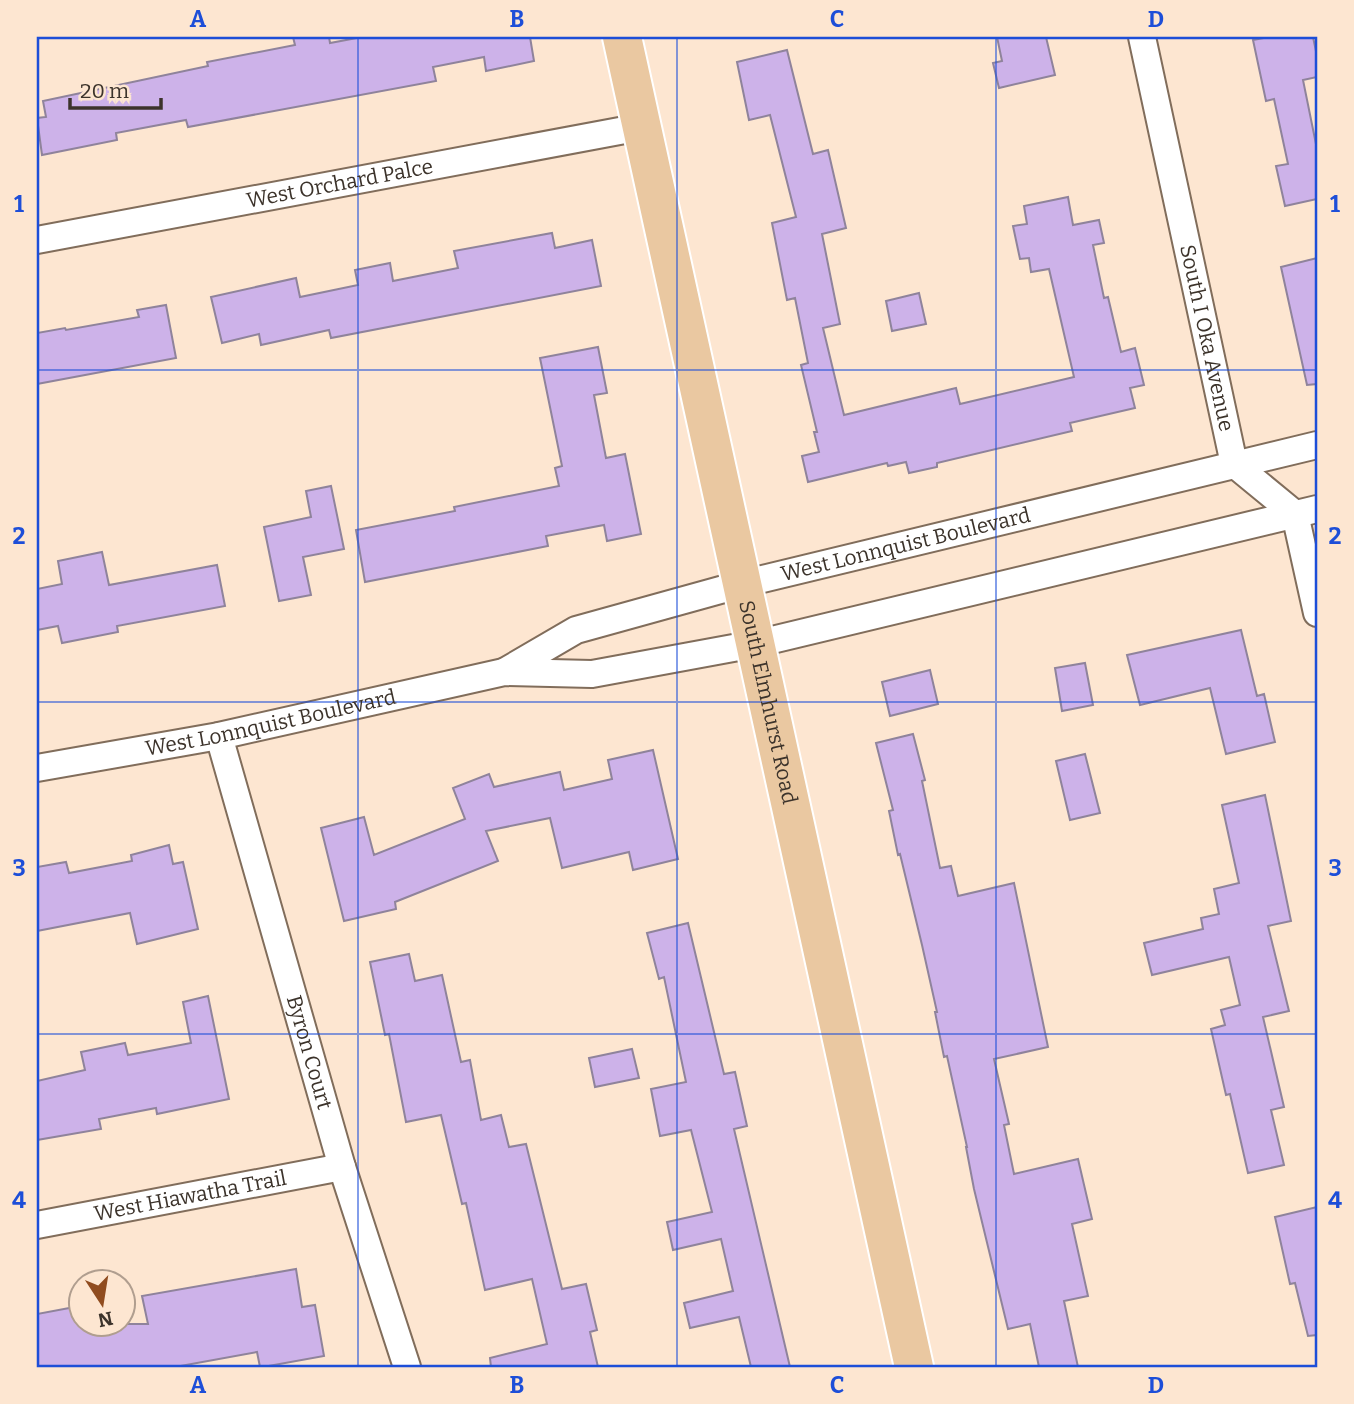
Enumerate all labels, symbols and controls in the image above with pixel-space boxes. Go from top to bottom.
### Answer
text: A [190,5,207,33]
text: B [510,5,524,33]
text: C [830,5,844,33]
text: D [1148,5,1164,33]
scale bar [70,66,161,110]
text: 20 m [80,78,129,104]
street label: West Orchard Palce [244,153,435,214]
text: 1 [14,190,24,218]
text: 1 [1330,190,1340,218]
street label: South I Oka Avenue [1174,242,1240,434]
street label: West Lonnquist Boulevard [778,502,1033,587]
text: 2 [13,522,26,550]
text: 2 [1329,522,1342,550]
street label: South Elmhurst Road [733,598,803,806]
street label: West Lonnquist Boulevard [143,684,398,762]
text: 3 [12,854,26,882]
text: 3 [1328,854,1342,882]
street label: Byron Court [281,992,338,1113]
street label: West Hiawatha Trail [92,1165,289,1227]
text: 4 [12,1186,26,1214]
text: 4 [1328,1186,1342,1214]
north arrow [66,1268,136,1338]
text: N [96,1306,115,1332]
text: A [190,1371,207,1399]
text: B [510,1371,524,1399]
text: C [830,1371,844,1399]
text: D [1148,1371,1164,1399]

